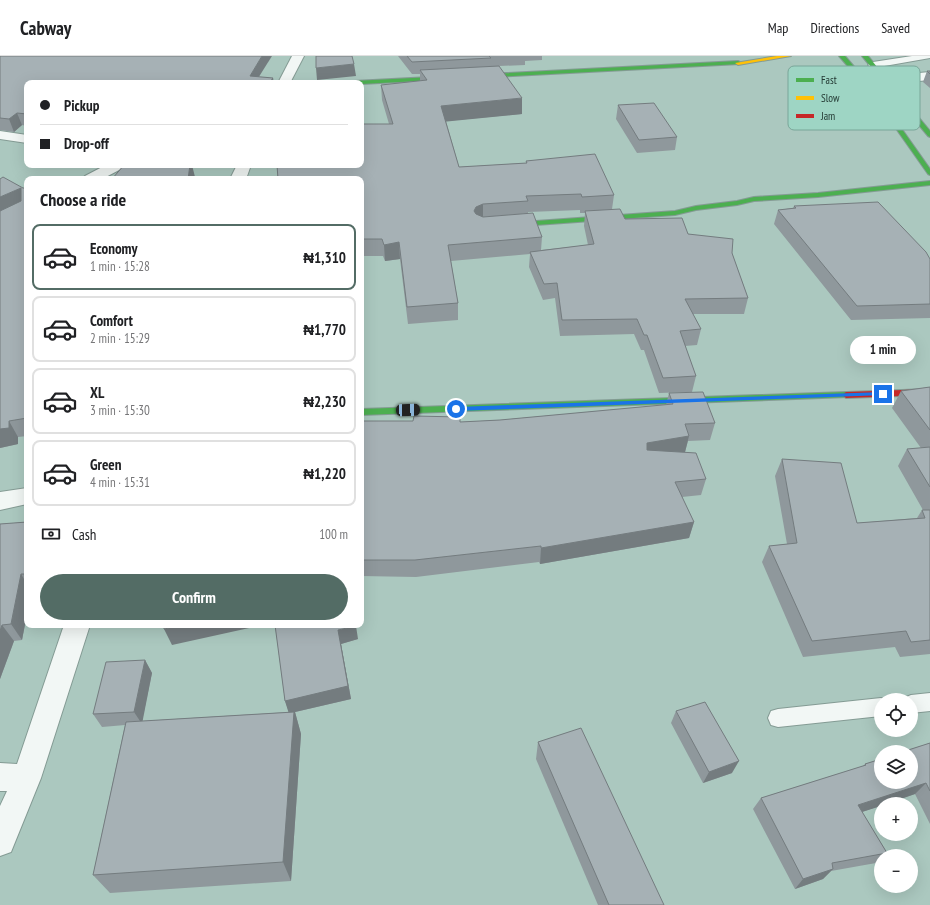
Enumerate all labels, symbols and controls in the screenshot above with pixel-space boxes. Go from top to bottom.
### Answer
text: Cabway [20,16,71,40]
text: Map [768,19,788,37]
text: Directions [810,19,859,37]
text: Saved [881,19,910,37]
legend [788,66,920,130]
text: Fast [821,73,837,87]
text: Slow [821,91,840,105]
text: Pickup [64,96,99,115]
text: Jam [820,109,835,123]
text: Drop-off [64,134,109,153]
text: Choose a ride [40,188,126,211]
icon: car [42,239,78,275]
text: Economy [90,239,138,258]
text: ₦1,310 [303,248,346,267]
text: 1 min · 15:28 [90,258,150,275]
icon: car [42,311,78,347]
text: Comfort [90,311,133,330]
text: ₦1,770 [303,320,346,339]
text: 2 min · 15:29 [90,330,150,347]
callout: 1 min [850,336,916,364]
text: 1 min [870,341,896,358]
icon: car [42,383,78,419]
text: XL [90,383,104,402]
route end [874,385,892,403]
text: ₦2,230 [303,392,346,411]
route start [447,400,465,418]
text: 3 min · 15:30 [90,402,150,419]
car [396,404,420,416]
icon: car [42,455,78,491]
text: Green [90,455,122,474]
text: ₦1,220 [303,464,346,483]
text: 4 min · 15:31 [90,474,150,491]
icon: cash [40,523,62,545]
text: Cash [72,525,96,544]
text: 100 m [319,526,348,543]
button: Confirm [40,574,348,620]
map controls [874,693,918,893]
button: locate [874,693,918,737]
button: layers [874,745,918,789]
button: + [874,797,918,841]
button: − [874,849,918,893]

